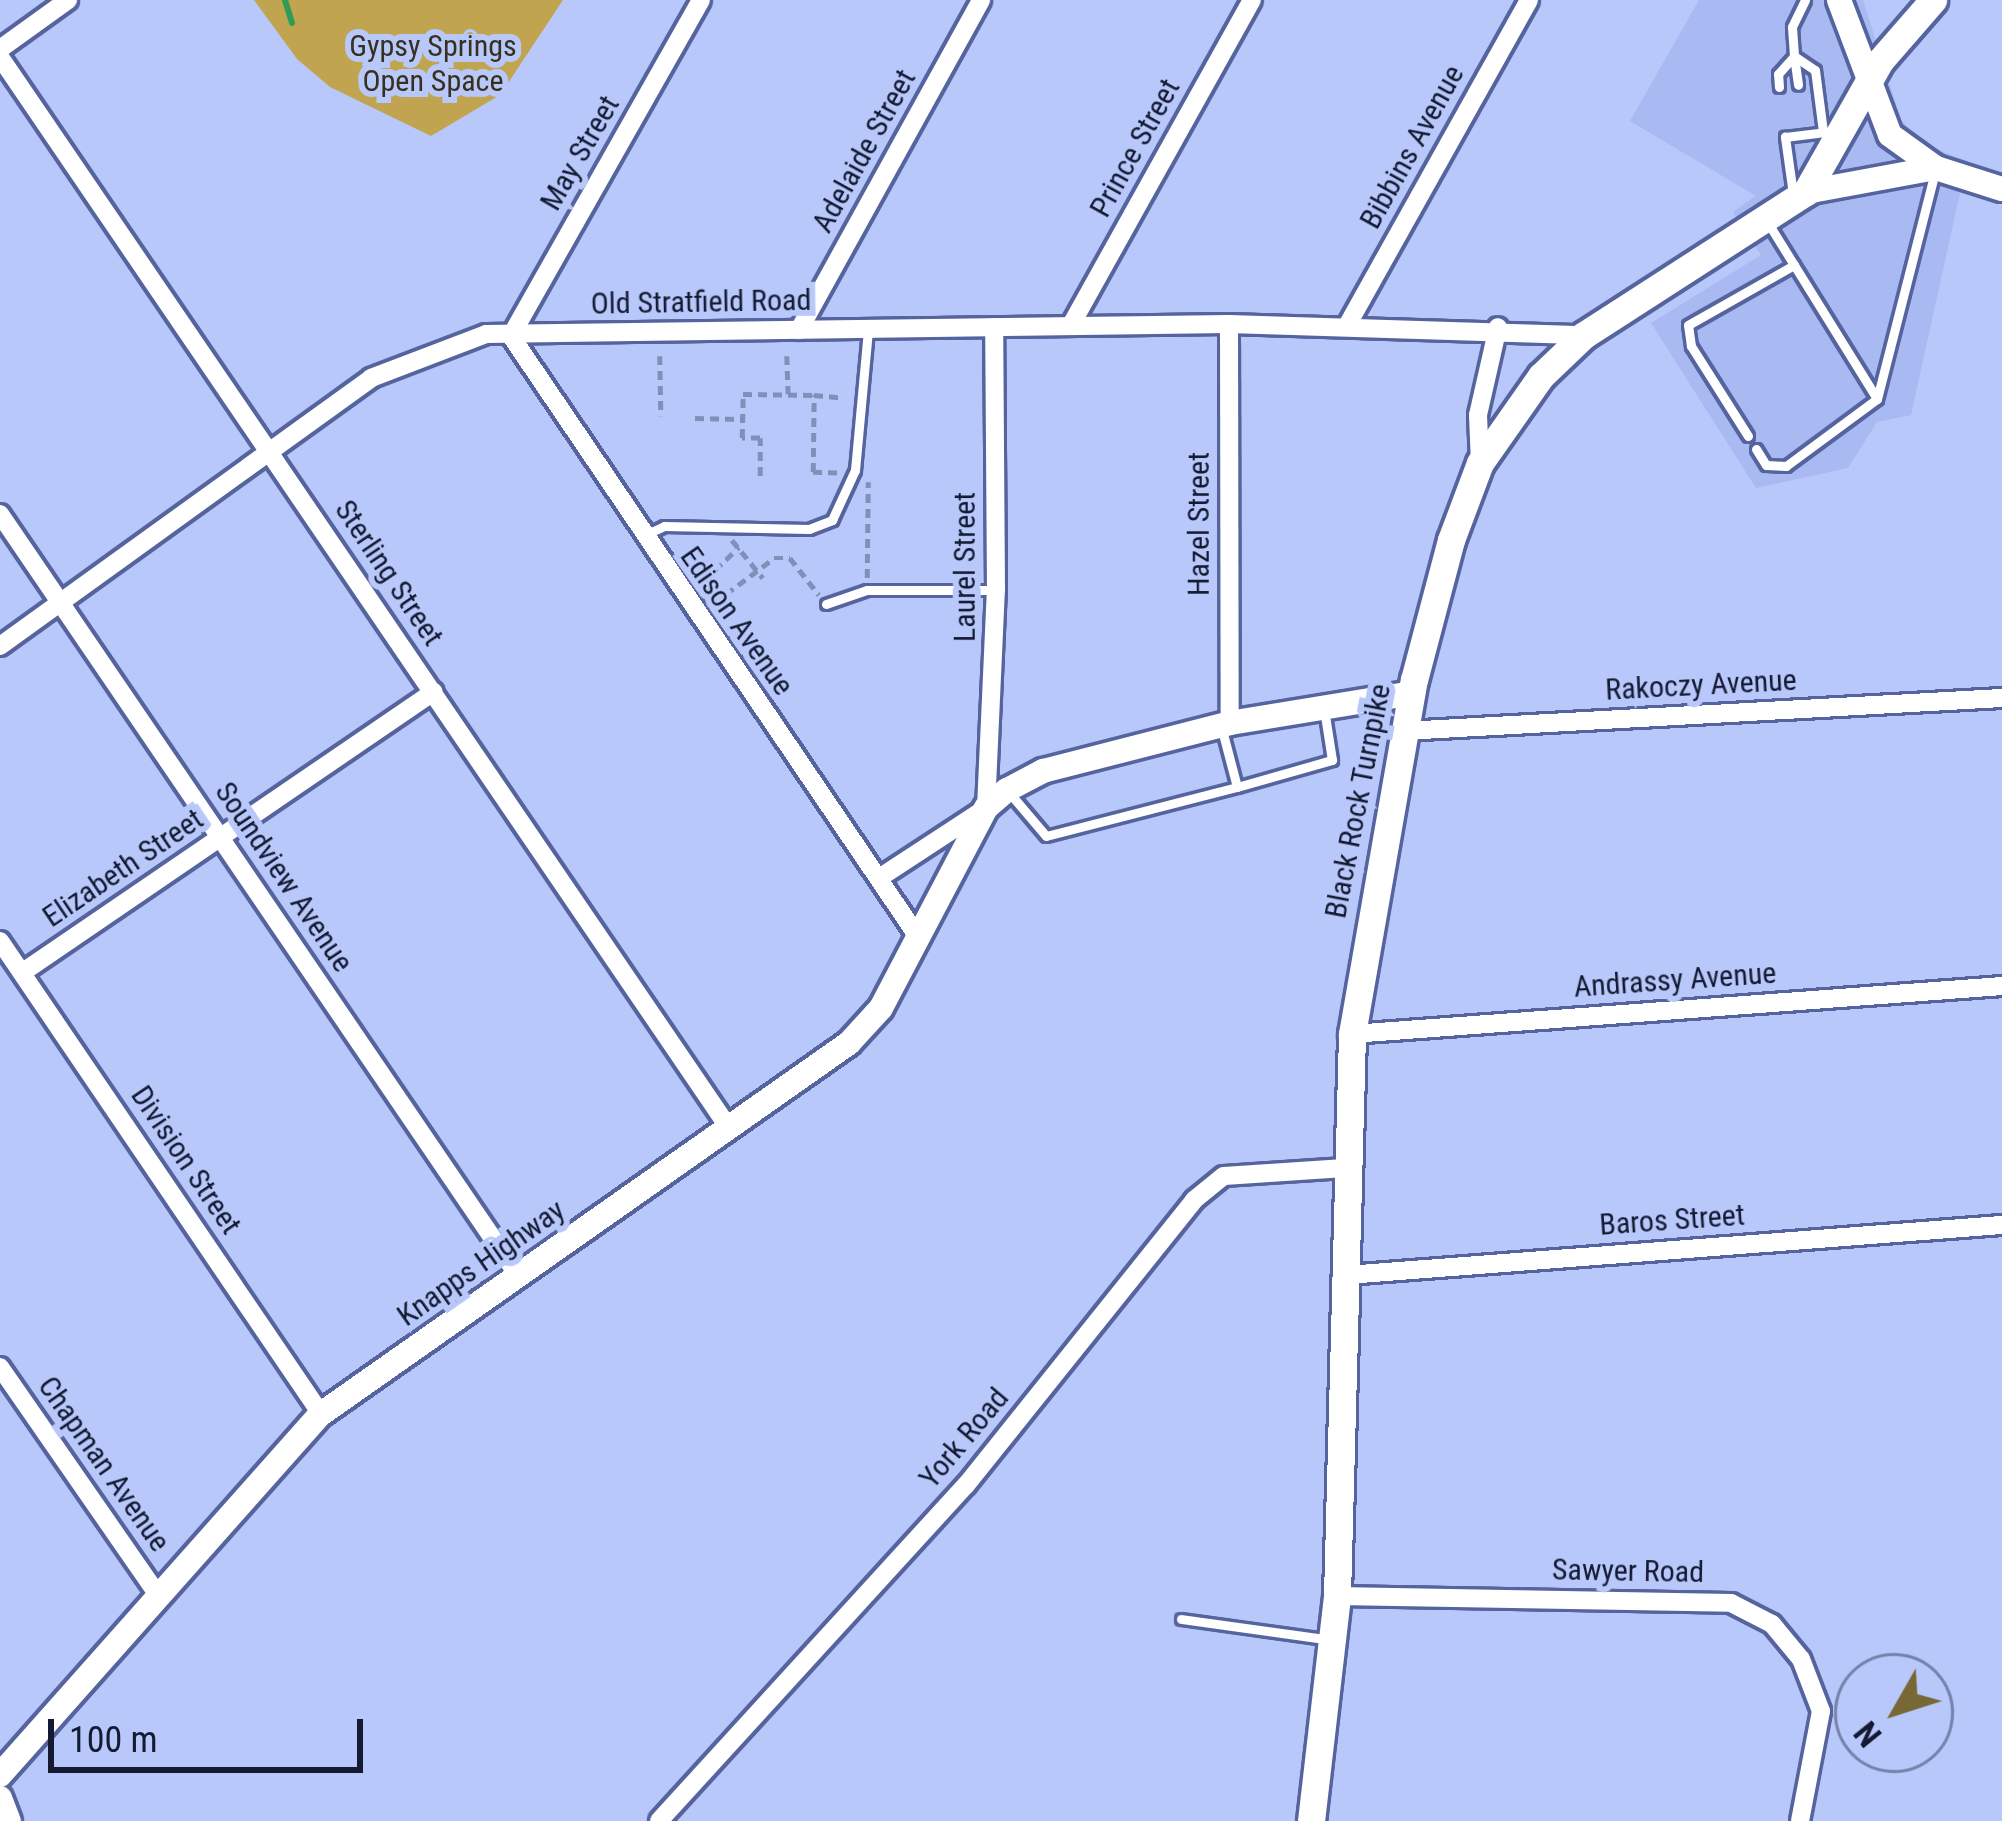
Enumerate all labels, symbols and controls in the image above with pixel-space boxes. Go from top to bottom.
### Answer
park label: Gypsy Springs Open Space [349,28,517,98]
street label: Bibbins Avenue [1352,59,1472,235]
street label: Adelaide Street [804,63,924,239]
street label: Prince Street [1082,73,1188,223]
street label: May Street [533,89,627,217]
street label: Old Stratfield Road [590,282,812,322]
street label: Hazel Street [1181,452,1217,596]
street label: Laurel Street [947,492,983,642]
street label: Sterling Street [327,493,451,653]
street label: Edison Avenue [673,540,801,702]
street label: Rakoczy Avenue [1604,662,1798,708]
street label: Black Rock Turnpike [1318,681,1398,921]
street label: Soundview Avenue [207,775,361,979]
street label: Elizabeth Street [36,801,210,935]
street label: Andrassy Avenue [1573,955,1777,1005]
street label: Division Street [123,1079,249,1241]
street label: Knapps Highway [390,1192,572,1334]
street label: Baros Street [1598,1197,1746,1243]
street label: Chapman Avenue [30,1370,178,1558]
street label: York Road [912,1381,1016,1495]
street label: Sawyer Road [1552,1552,1704,1590]
north arrow [1834,1653,1954,1773]
scale bar [54,1695,369,1769]
text: N [1846,1714,1889,1754]
text: 100 m [69,1719,158,1761]

